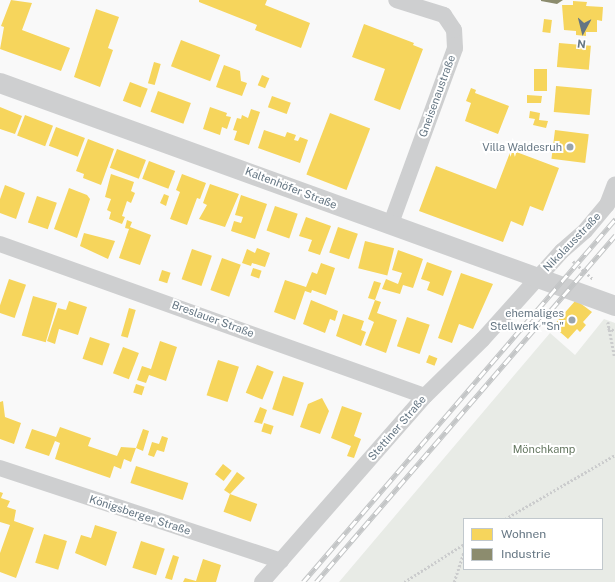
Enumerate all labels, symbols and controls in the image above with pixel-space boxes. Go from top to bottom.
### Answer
north arrow [563,12,603,52]
text: N [577,37,587,50]
street label: Gneisenaustraße [416,53,458,139]
place label: Villa Waldesruh [482,140,562,154]
marker: Villa Waldesruh [565,142,575,152]
street label: Kaltenhöfer Straße [243,164,339,212]
street label: Nikolausstraße [540,210,604,274]
street label: Breslauer Straße [170,298,256,340]
place label: ehemaliges Stellwerk "Sn" [490,307,564,333]
marker: ehemaliges Stellwerk "Sn" [567,315,577,325]
street label: Stettiner Straße [365,393,429,463]
park label: Mönchkamp [513,442,575,456]
street label: Königsberger Straße [88,492,192,538]
legend [463,518,603,570]
text: Wohnen [501,527,546,541]
text: Industrie [501,547,551,561]

